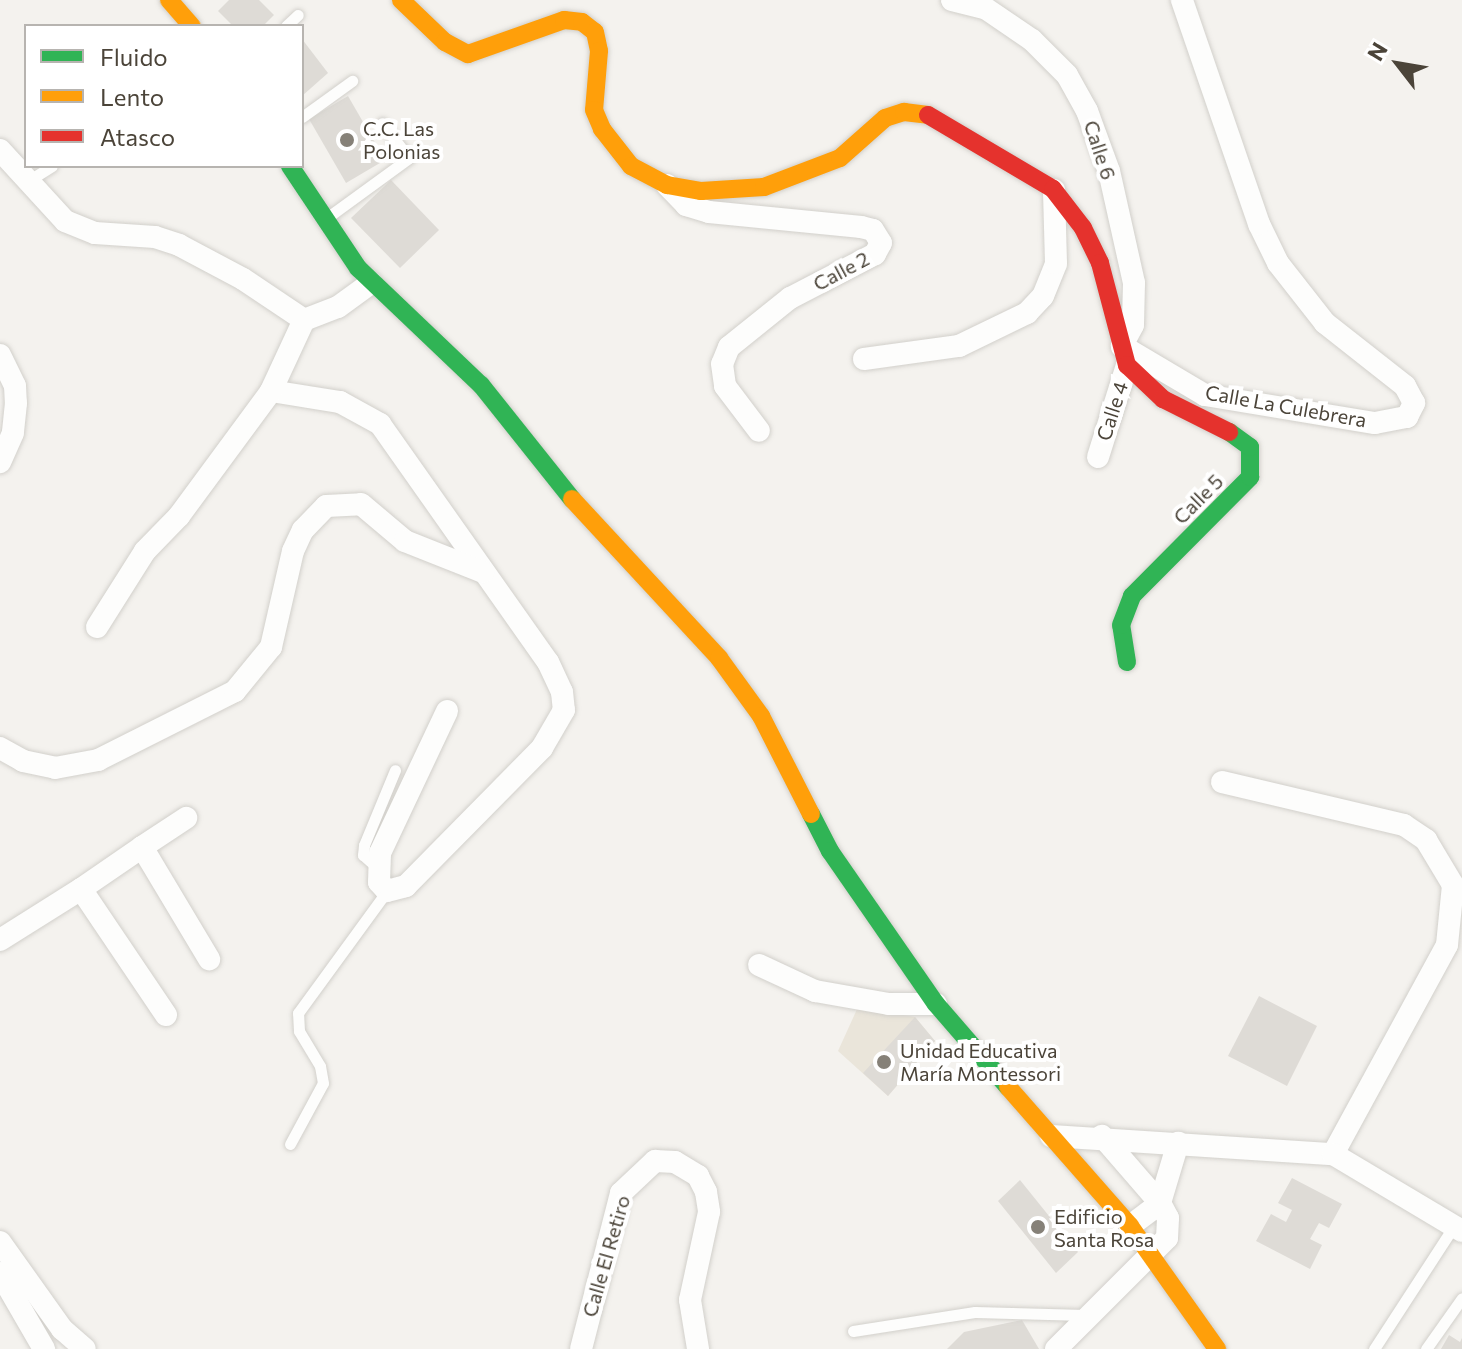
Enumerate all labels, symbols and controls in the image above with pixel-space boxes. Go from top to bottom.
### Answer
legend [24,24,304,168]
north arrow [1358,24,1438,104]
text: N [1361,37,1393,65]
text: Fluido [100,42,168,71]
text: Lento [100,82,164,111]
place label: C.C. Las Polonias [363,116,440,163]
street label: Calle 6 [1079,117,1121,183]
text: Atasco [100,122,175,151]
marker: C.C. Las Polonias [338,131,356,149]
street label: Calle 2 [809,246,873,296]
street label: Calle 4 [1091,378,1133,444]
street label: Calle La Culebrera [1204,380,1368,432]
street label: Calle 5 [1168,469,1228,529]
place label: Unidad Educativa María Montessori [900,1038,1061,1085]
marker: Unidad Educativa María Montessori [875,1053,893,1071]
street label: Calle El Retiro [577,1192,635,1320]
place label: Edificio Santa Rosa [1054,1204,1154,1251]
marker: Edificio Santa Rosa [1029,1218,1047,1236]

